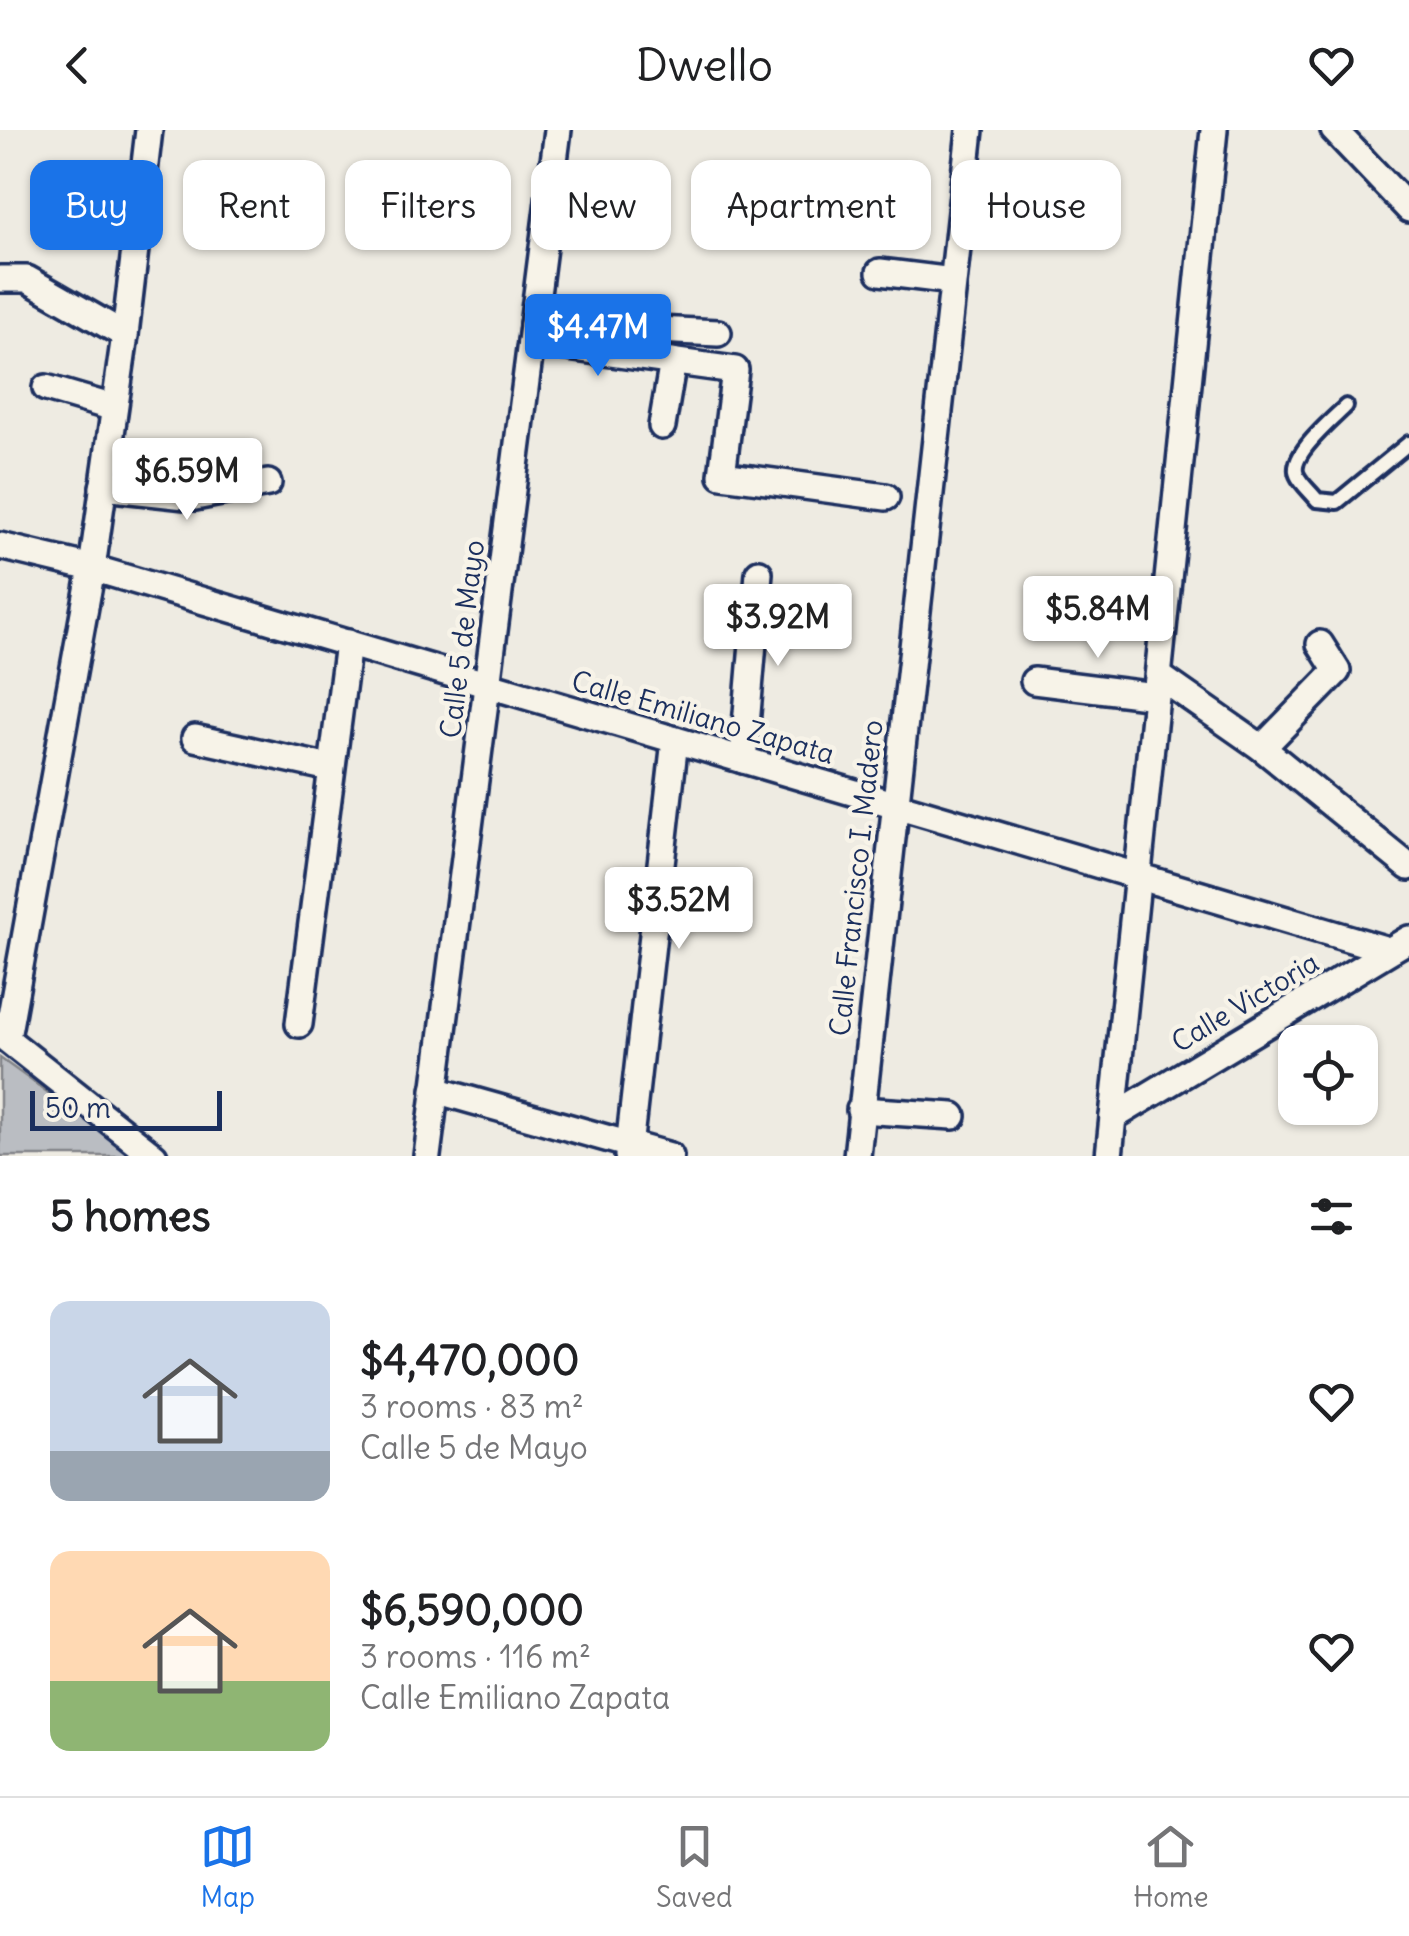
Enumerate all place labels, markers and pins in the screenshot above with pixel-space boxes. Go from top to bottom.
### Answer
pin: $4.47M [517,294,679,379]
pin: $6.59M [106,438,268,523]
pin: $5.84M [1017,576,1179,661]
pin: $3.92M [697,584,859,669]
pin: $3.52M [598,867,760,952]

